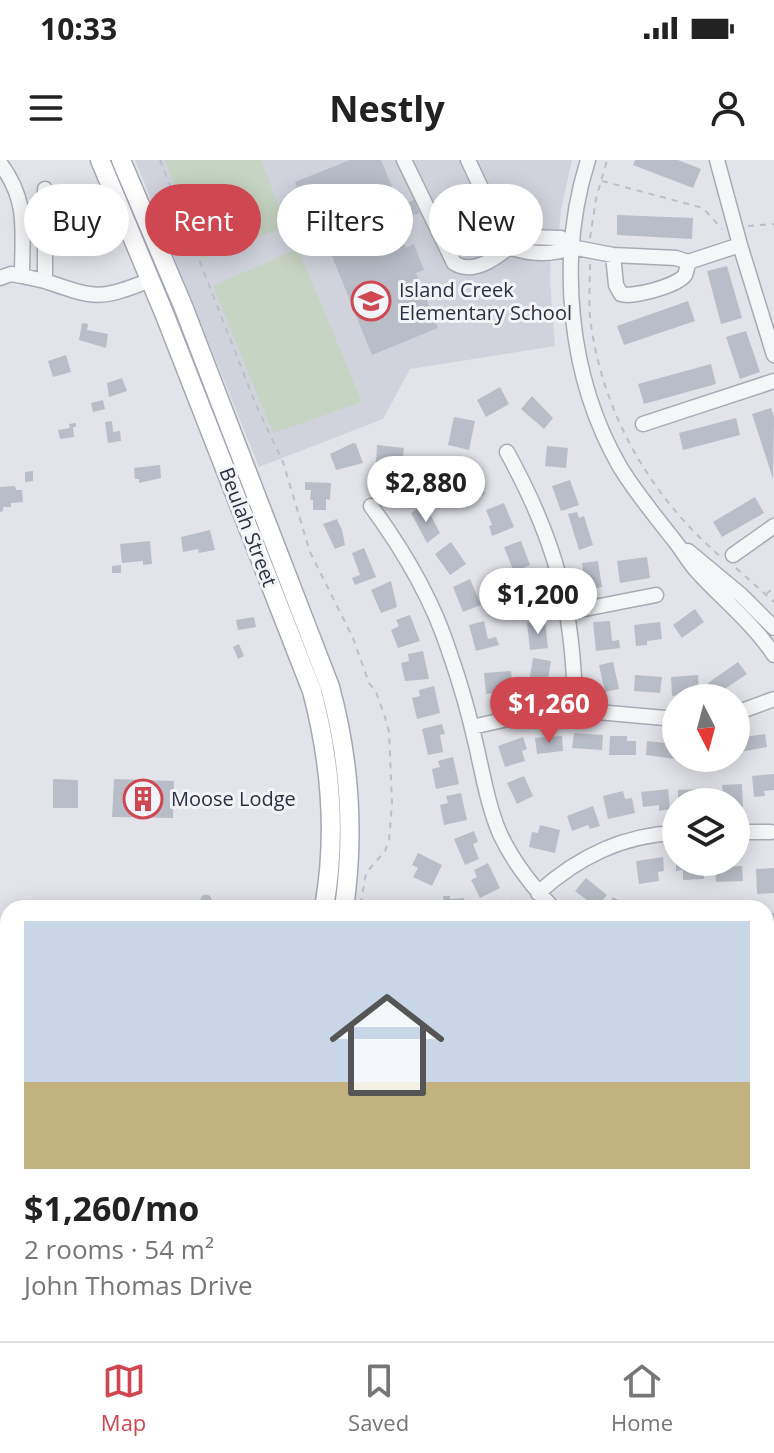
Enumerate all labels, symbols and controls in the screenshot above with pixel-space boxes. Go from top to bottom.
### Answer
text: 10:33 [40,8,117,49]
text: Nestly [329,84,445,133]
icon: menu [24,86,68,130]
icon: person [706,86,750,130]
chip: Buy [24,184,129,256]
chip: Rent [145,184,261,256]
chip: Filters [277,184,413,256]
chip: New [429,184,543,256]
place label: Island Creek Elementary School [399,276,572,326]
school or university icon: Island Creek Elementary School [350,280,392,322]
pin: $2,880 [361,456,491,524]
street label: Beulah Street [213,463,284,590]
text: $2,880 [385,464,467,500]
pin: $1,200 [473,568,603,636]
text: $1,200 [497,576,579,612]
pin: $1,260 [484,677,614,745]
north arrow [662,684,750,772]
map controls [662,684,750,876]
text: $1,260 [508,685,590,721]
building icon: Moose Lodge [122,778,164,820]
place label: Moose Lodge [171,785,296,812]
button: layers [662,788,750,876]
icon: home [315,973,459,1117]
text: $1,260/mo [24,1185,199,1231]
text: 2 rooms · 54 m² [24,1231,214,1267]
text: John Thomas Drive [24,1267,252,1303]
tab: Map [101,1359,146,1437]
tab: Saved [348,1359,409,1437]
tab: Home [611,1359,673,1437]

